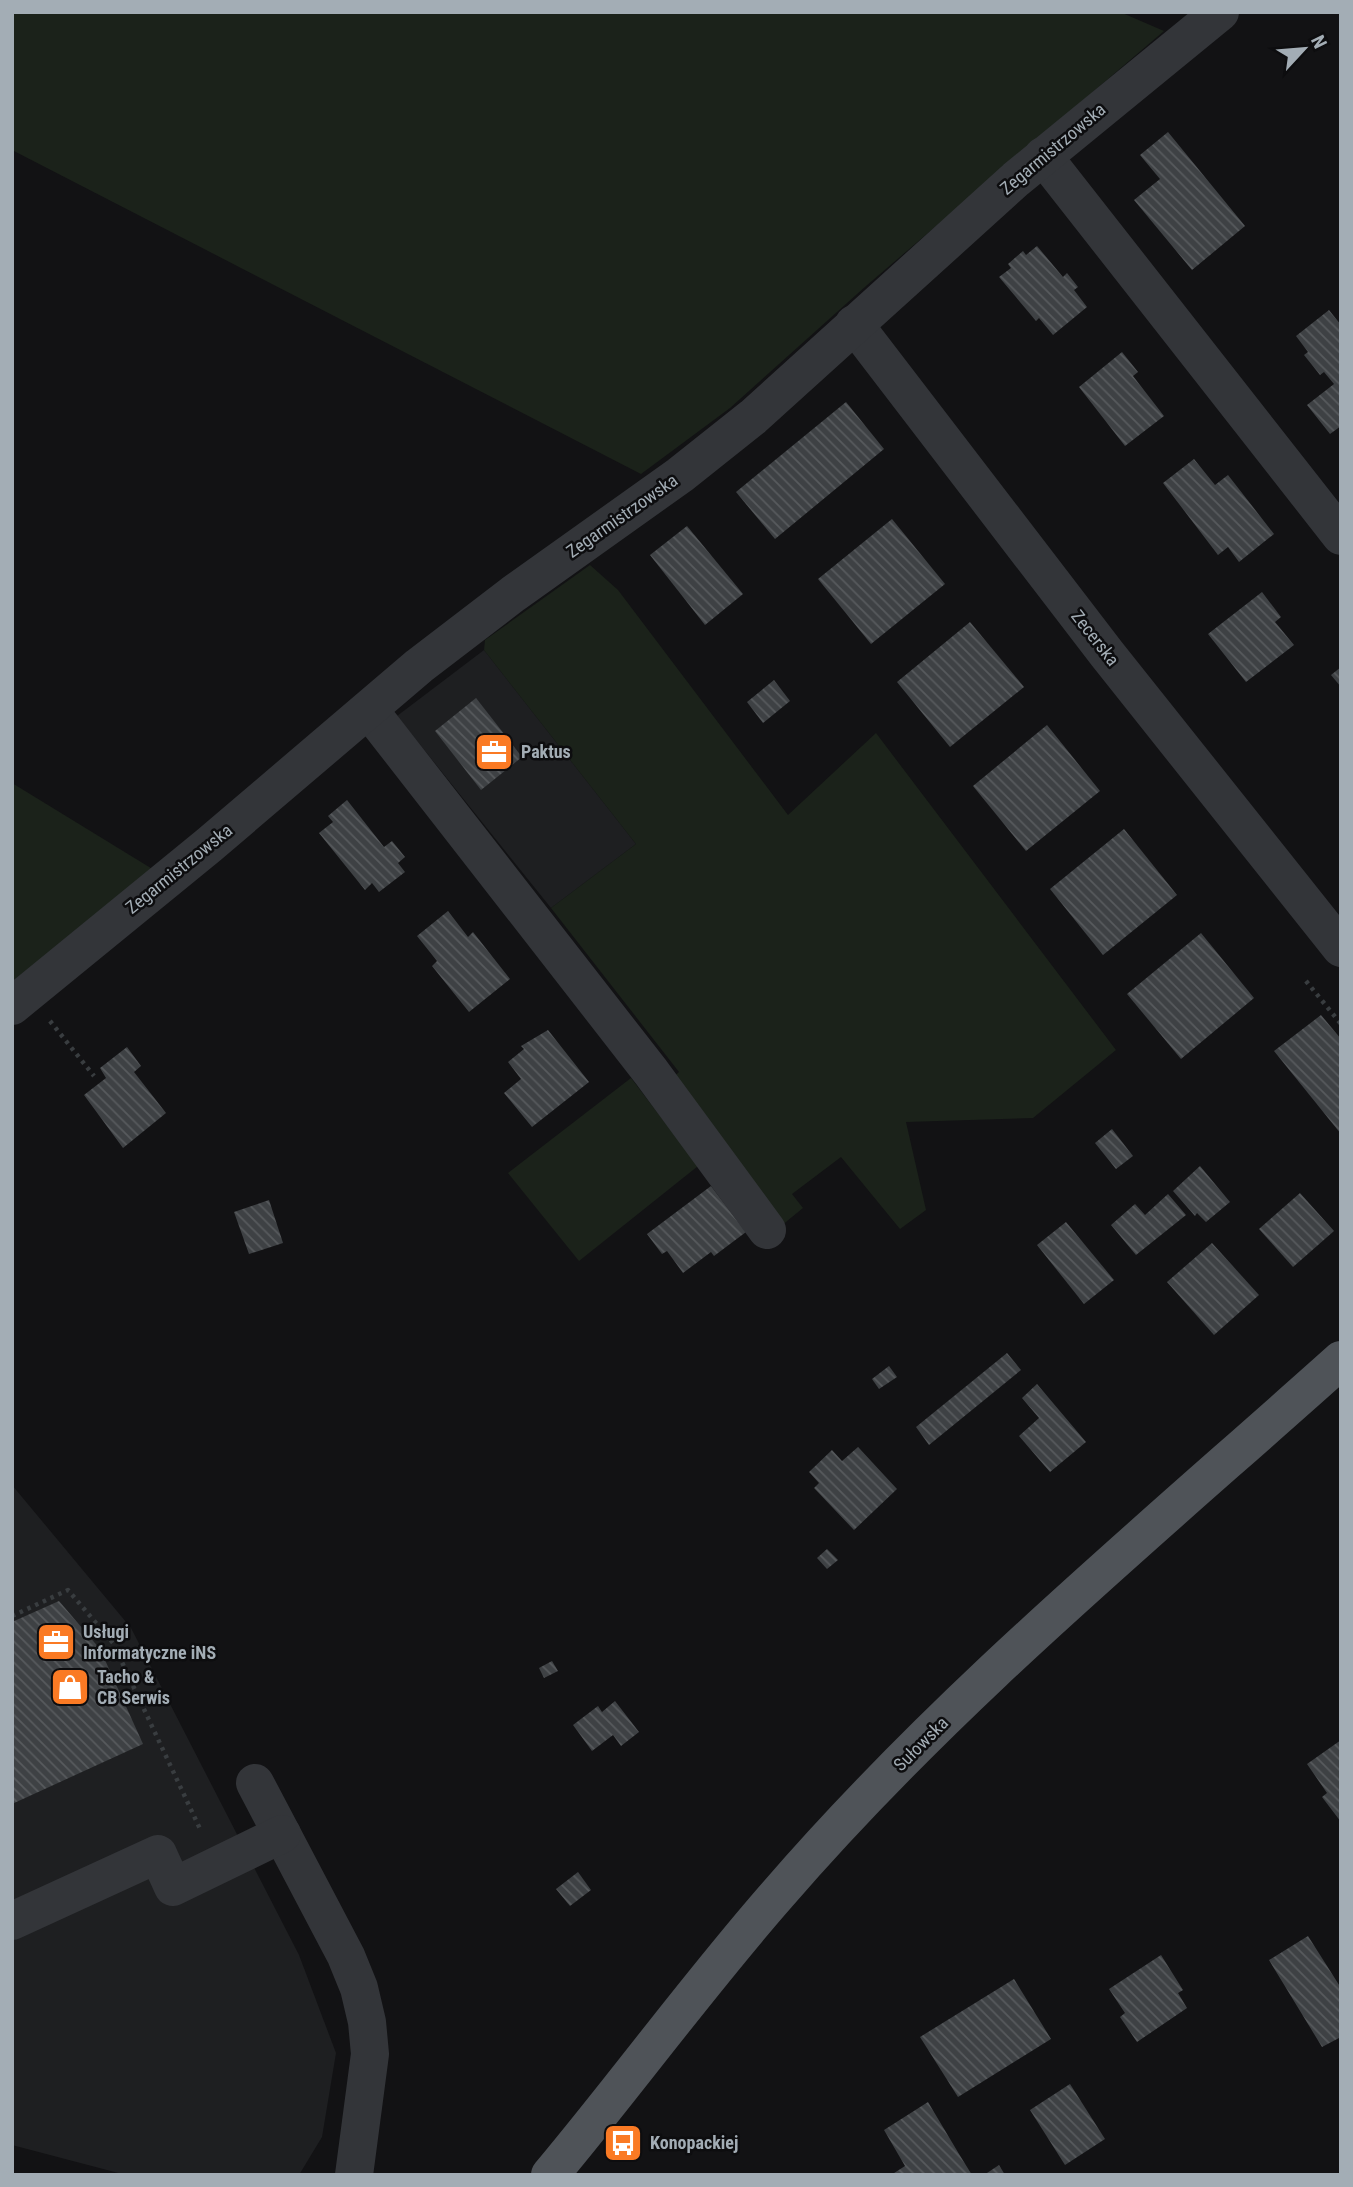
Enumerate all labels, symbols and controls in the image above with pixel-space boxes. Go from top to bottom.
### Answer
north arrow [1269,14,1339,84]
text: N [1306,31,1332,52]
street label: Zegarmistrzowska [996,99,1110,199]
street label: Zegarmistrzowska [562,469,681,562]
street label: Zecerska [1067,606,1124,670]
office icon: Paktus [473,731,515,773]
place label: Paktus [521,741,571,762]
street label: Zegarmistrzowska [121,819,236,918]
office icon: Usługi Informatyczne iNS [35,1621,77,1663]
place label: Usługi Informatyczne iNS [83,1621,216,1663]
shop icon: Tacho & CB Serwis [49,1666,91,1708]
place label: Tacho & CB Serwis [97,1666,170,1708]
street label: Sułowska [889,1712,952,1775]
bus stop icon: Konopackiej [602,2122,644,2164]
place label: Konopackiej [650,2132,738,2153]

